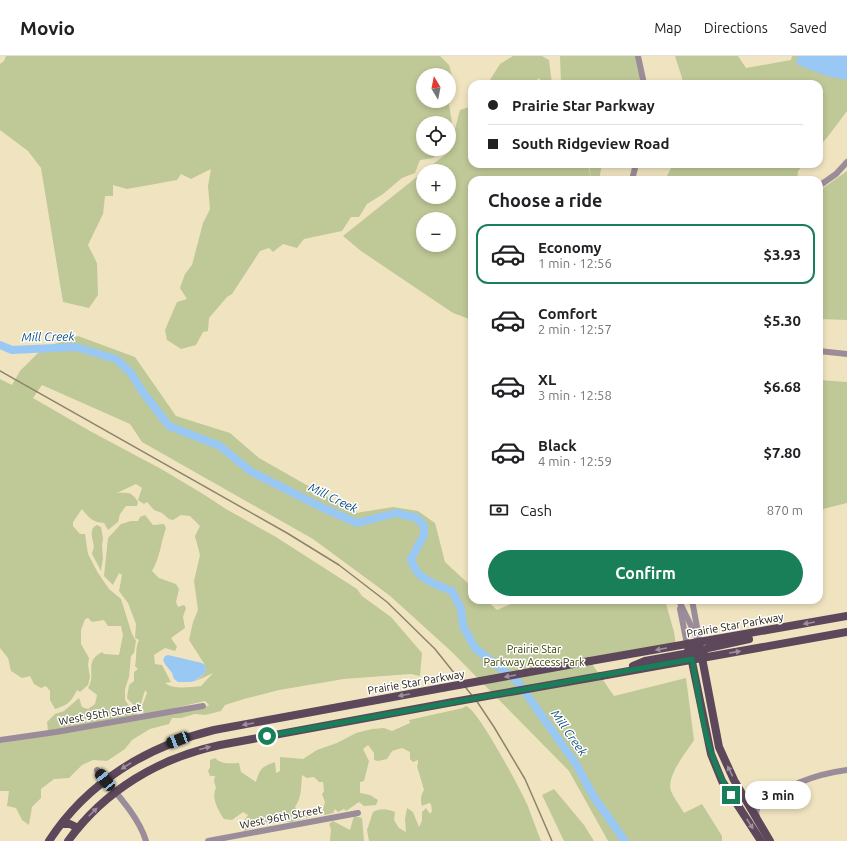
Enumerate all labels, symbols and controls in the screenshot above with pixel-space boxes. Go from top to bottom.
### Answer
text: Movio [20,17,75,39]
text: Map [654,20,682,36]
text: Directions [704,20,768,36]
text: Saved [790,20,827,36]
north arrow [416,68,456,108]
map controls [416,68,456,252]
text: Prairie Star Parkway [512,97,655,114]
button: locate [416,116,456,156]
text: South Ridgeview Road [512,135,669,152]
button: + [416,164,456,204]
text: Choose a ride [488,190,602,210]
button: − [416,212,456,252]
icon: car [490,236,526,272]
text: Economy [538,239,602,256]
text: $3.93 [763,246,801,263]
text: 1 min · 12:56 [538,256,612,270]
icon: car [490,302,526,338]
text: Comfort [538,305,597,322]
text: $5.30 [763,312,801,329]
text: 2 min · 12:57 [538,322,612,336]
water label: Mill Creek [21,330,75,343]
icon: car [490,368,526,404]
text: XL [538,371,556,388]
text: $6.68 [763,378,801,395]
text: 3 min · 12:58 [538,388,612,402]
icon: car [490,434,526,470]
text: Black [538,437,577,454]
text: $7.80 [763,444,801,461]
text: 4 min · 12:59 [538,454,612,468]
water label: Mill Creek [307,480,361,515]
icon: cash [488,499,510,521]
text: Cash [520,502,552,519]
text: 870 m [767,503,803,517]
button: Confirm [488,550,803,596]
street label: Prairie Star Parkway [686,610,785,639]
one-way arrow [803,621,815,627]
park label: Prairie Star Parkway Access Park [483,643,585,668]
one-way arrow [655,646,667,652]
one-way arrow [729,648,742,654]
street label: Prairie Star Parkway [367,667,466,696]
one-way arrow [504,673,516,679]
one-way arrow [398,692,410,698]
street label: West 95th Street [58,701,143,727]
water label: Mill Creek [549,707,590,759]
one-way arrow [242,721,255,727]
route start [258,727,276,745]
car [165,730,191,750]
one-way arrow [199,745,211,751]
one-way arrow [121,762,132,769]
one-way arrow [727,765,733,777]
car [93,767,117,793]
callout: 3 min [745,781,811,809]
route end [722,786,740,804]
text: 3 min [762,788,794,802]
street label: West 96th Street [239,803,324,831]
one-way arrow [88,807,98,817]
one-way arrow [746,819,754,829]

